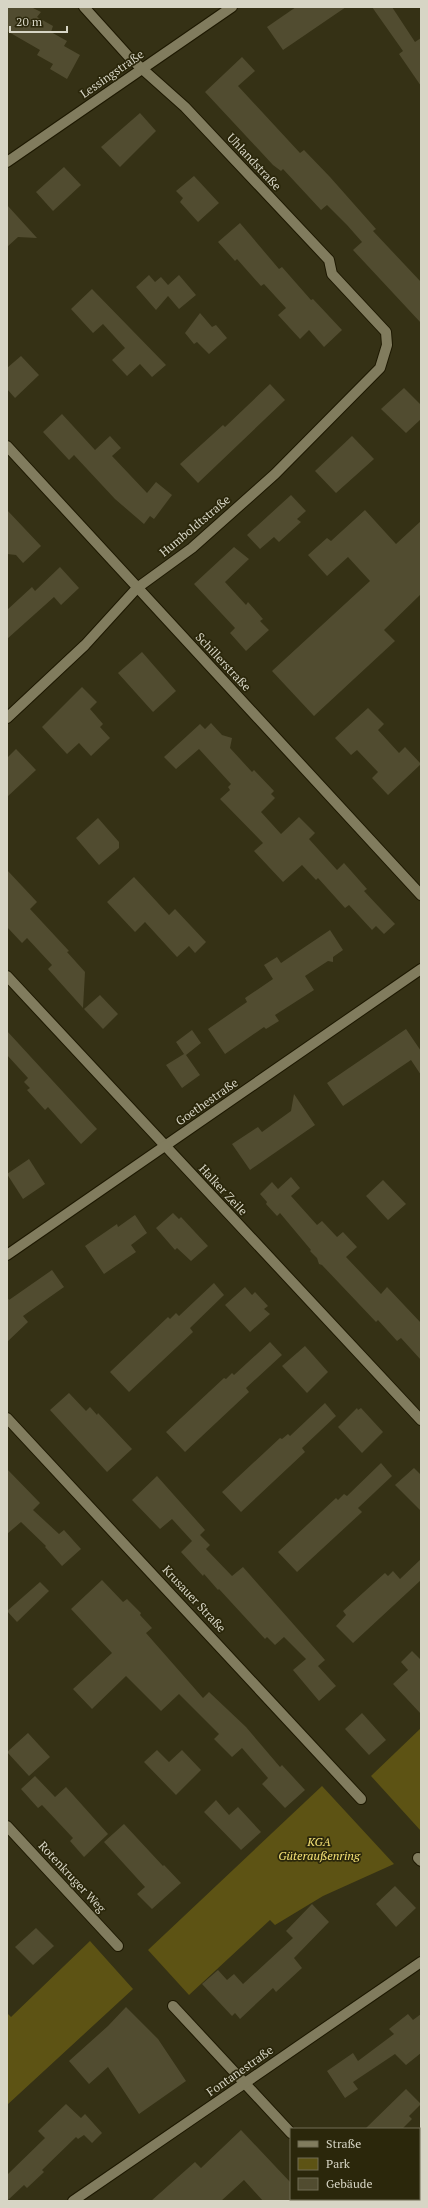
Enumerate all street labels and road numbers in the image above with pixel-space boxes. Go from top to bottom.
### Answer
street label: Lessingstraße [77,46,146,101]
street label: Uhlandstraße [224,130,285,193]
street label: Humboldtstraße [156,492,233,560]
street label: Schillerstraße [192,629,254,694]
street label: Goethestraße [173,1075,241,1129]
street label: Halker Zeile [196,1161,251,1218]
street label: Krusauer Straße [159,1562,229,1635]
street label: Rotenkruger Weg [36,1838,110,1916]
street label: Fontanestraße [203,2042,276,2099]

